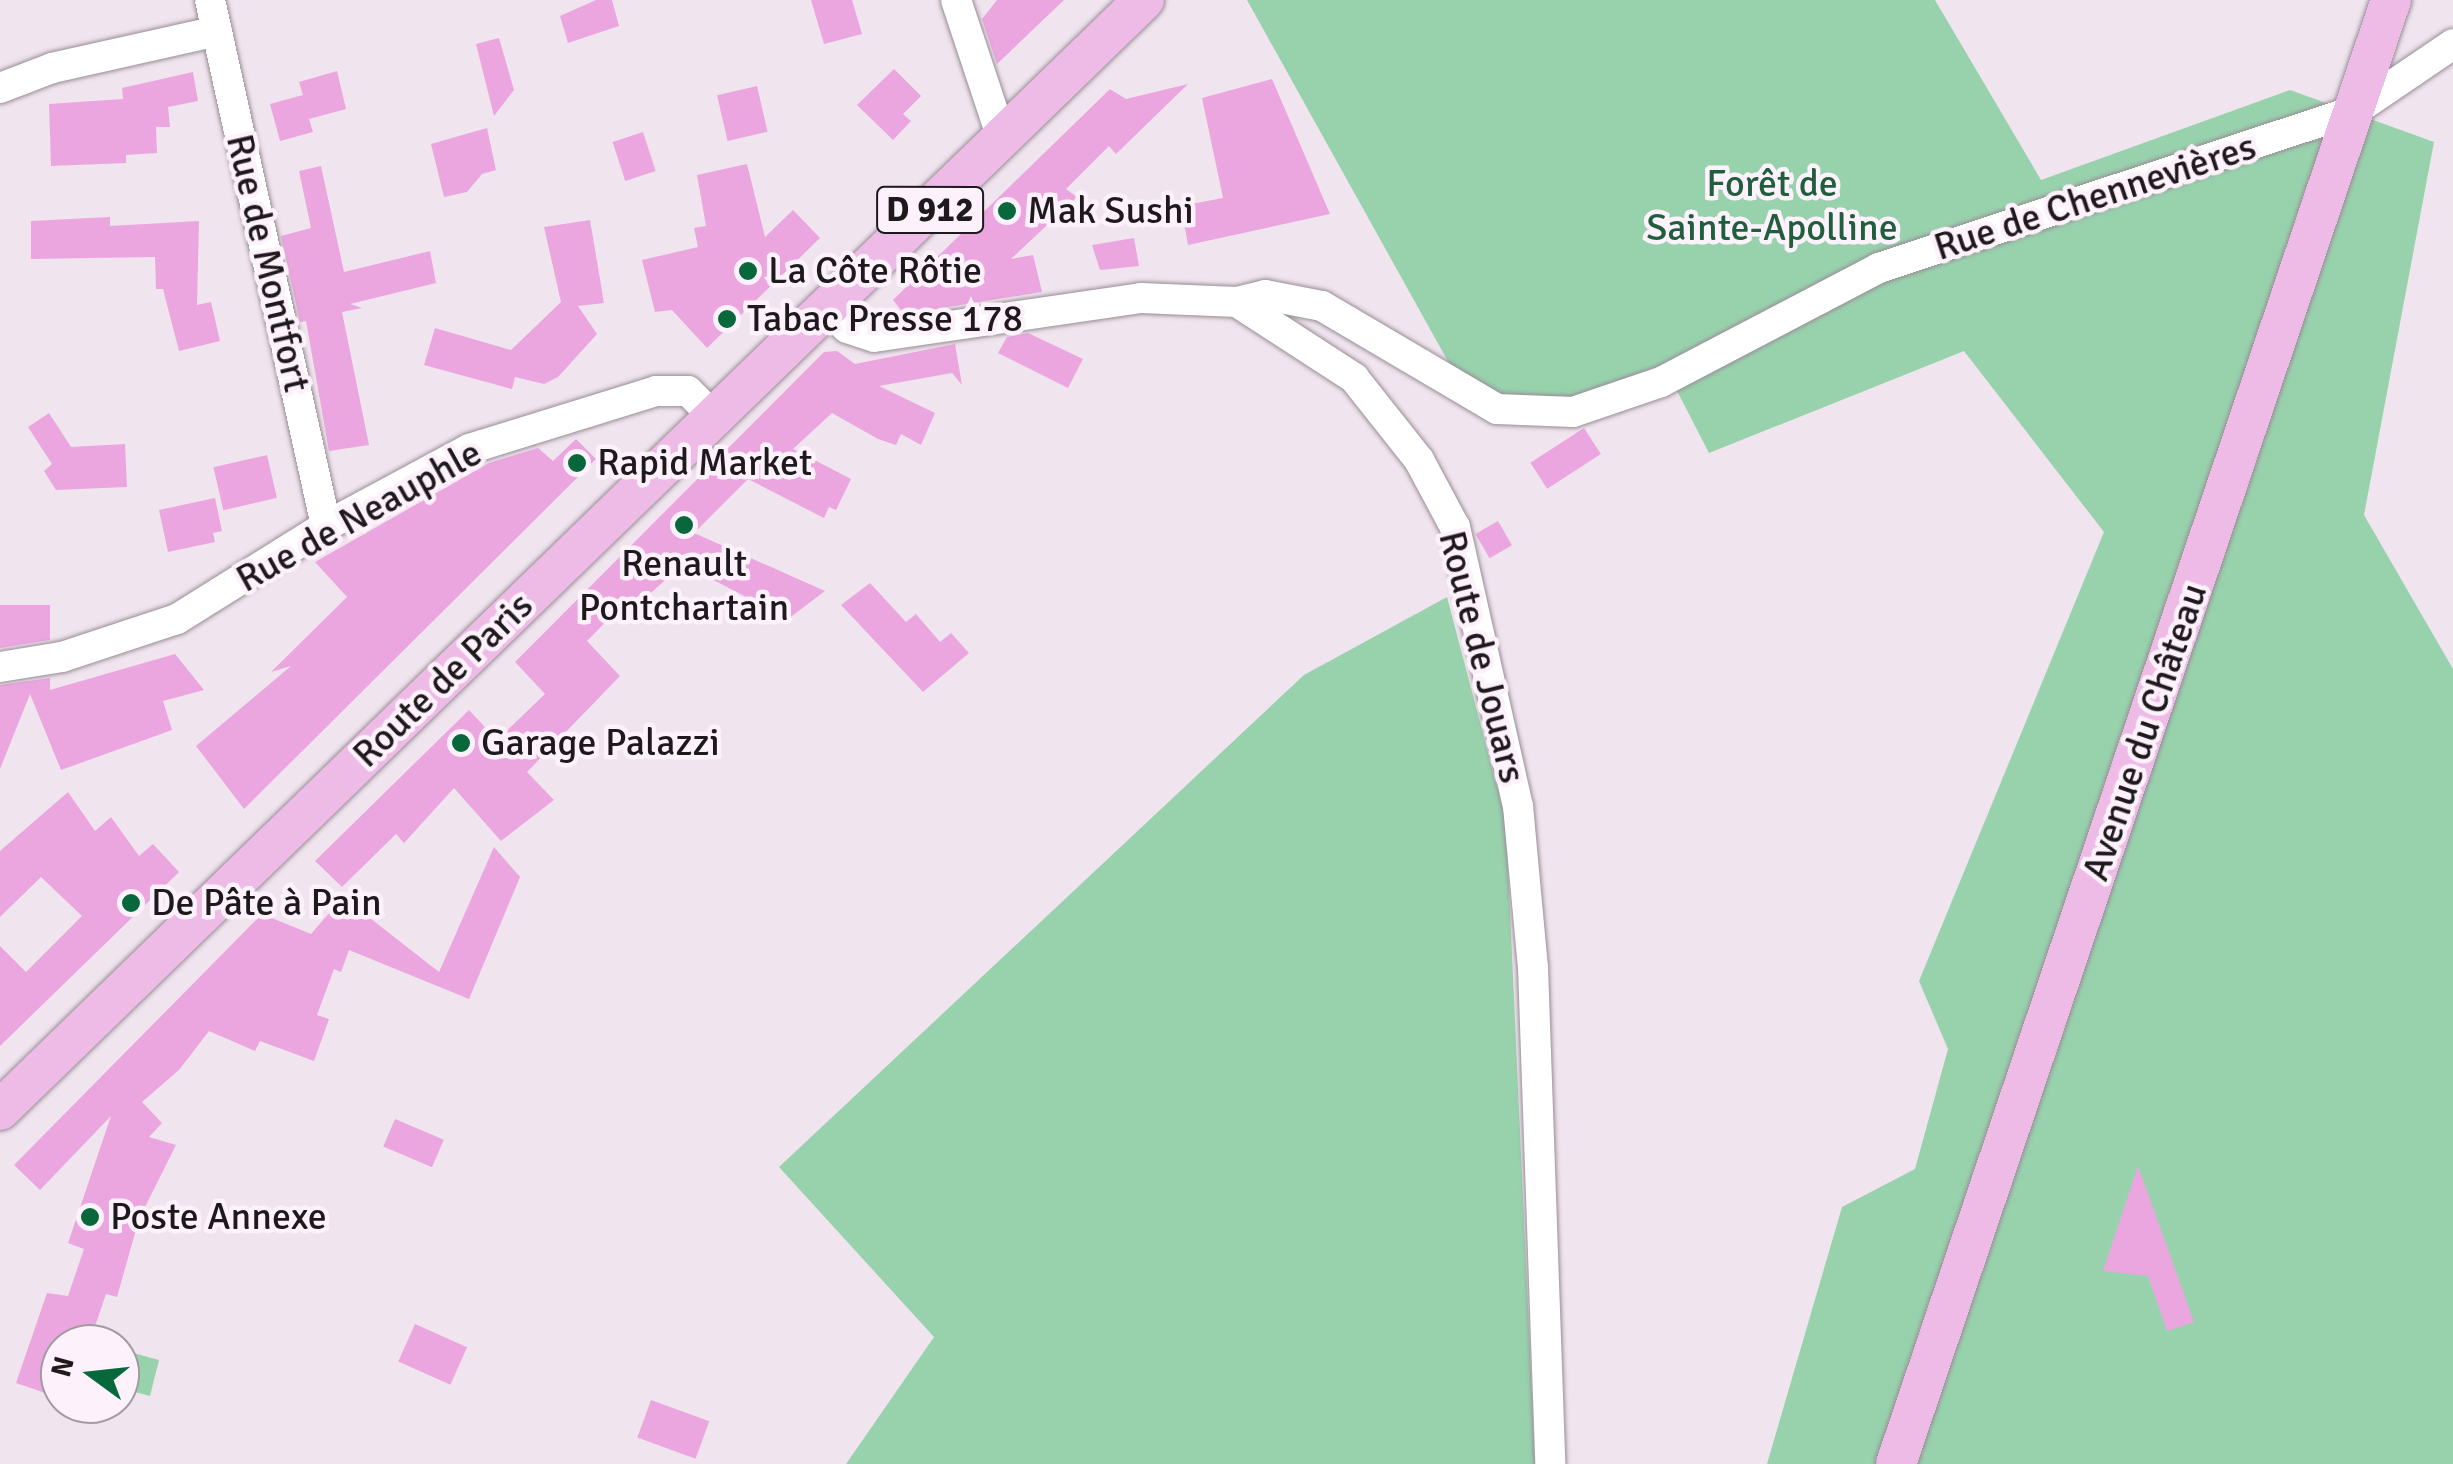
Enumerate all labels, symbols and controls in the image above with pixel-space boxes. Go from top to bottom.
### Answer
street label: Rue de Chennevières [1929,124,2261,270]
street label: Rue de Montfort [216,130,320,396]
park label: Forêt de Sainte-Apolline [1646,161,1898,250]
road number: D 912 [875,180,985,240]
place label: Mak Sushi [1027,188,1194,234]
marker: Mak Sushi [996,200,1018,222]
place label: La Côte Rôtie [768,248,982,294]
marker: La Côte Rôtie [737,260,759,282]
place label: Tabac Presse 178 [747,296,1023,342]
marker: Tabac Presse 178 [716,308,738,330]
street label: Rue de Neauphle [229,430,489,602]
place label: Rapid Market [597,440,812,486]
marker: Rapid Market [566,452,588,474]
marker: Renault Pontchartain [673,514,695,536]
street label: Route de Jouars [1429,526,1535,788]
place label: Renault Pontchartain [579,541,789,630]
street label: Avenue du Château [2073,578,2217,886]
street label: Route de Paris [344,583,542,777]
place label: Garage Palazzi [481,720,720,766]
marker: Garage Palazzi [450,732,472,754]
place label: De Pâte à Pain [151,880,382,926]
marker: De Pâte à Pain [120,892,142,914]
place label: Poste Annexe [110,1194,327,1240]
marker: Poste Annexe [79,1206,101,1228]
north arrow [40,1324,140,1424]
text: N [44,1353,82,1381]

